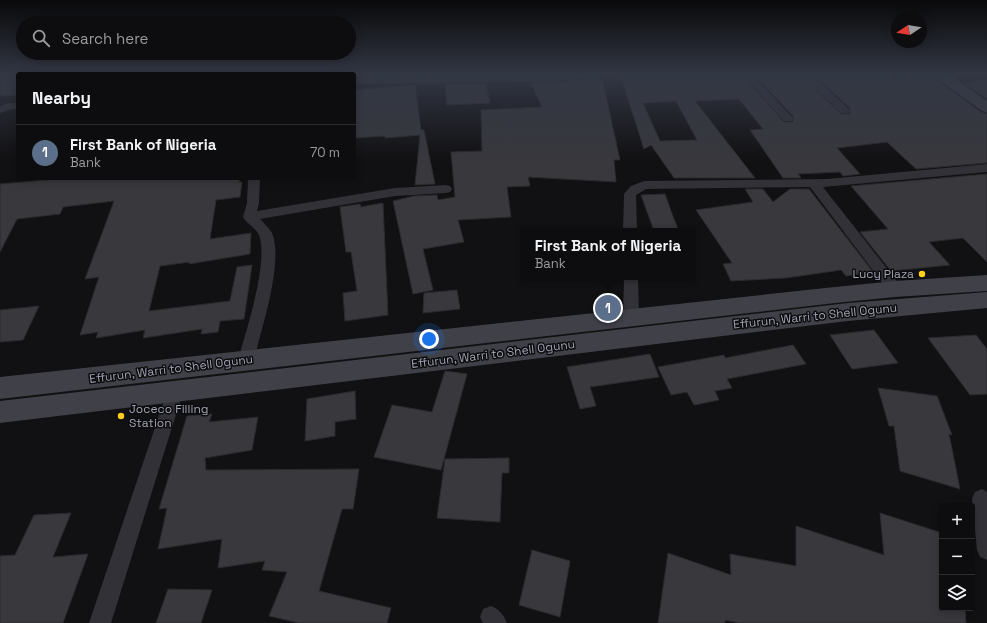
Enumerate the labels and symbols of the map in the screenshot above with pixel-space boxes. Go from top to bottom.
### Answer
north arrow [891,12,927,48]
place label: Lucy Plaza [852,266,914,282]
marker: Lucy Plaza [917,269,927,279]
pin: 1 [595,293,621,323]
street label: Effurun, Warri to Shell Ogunu [732,299,898,333]
your location [419,329,439,349]
street label: Effurun, Warri to Shell Ogunu [410,336,576,372]
street label: Effurun, Warri to Shell Ogunu [88,351,254,387]
place label: Joceco Filling Station [129,401,208,431]
marker: Joceco Filling Station [116,411,126,421]

